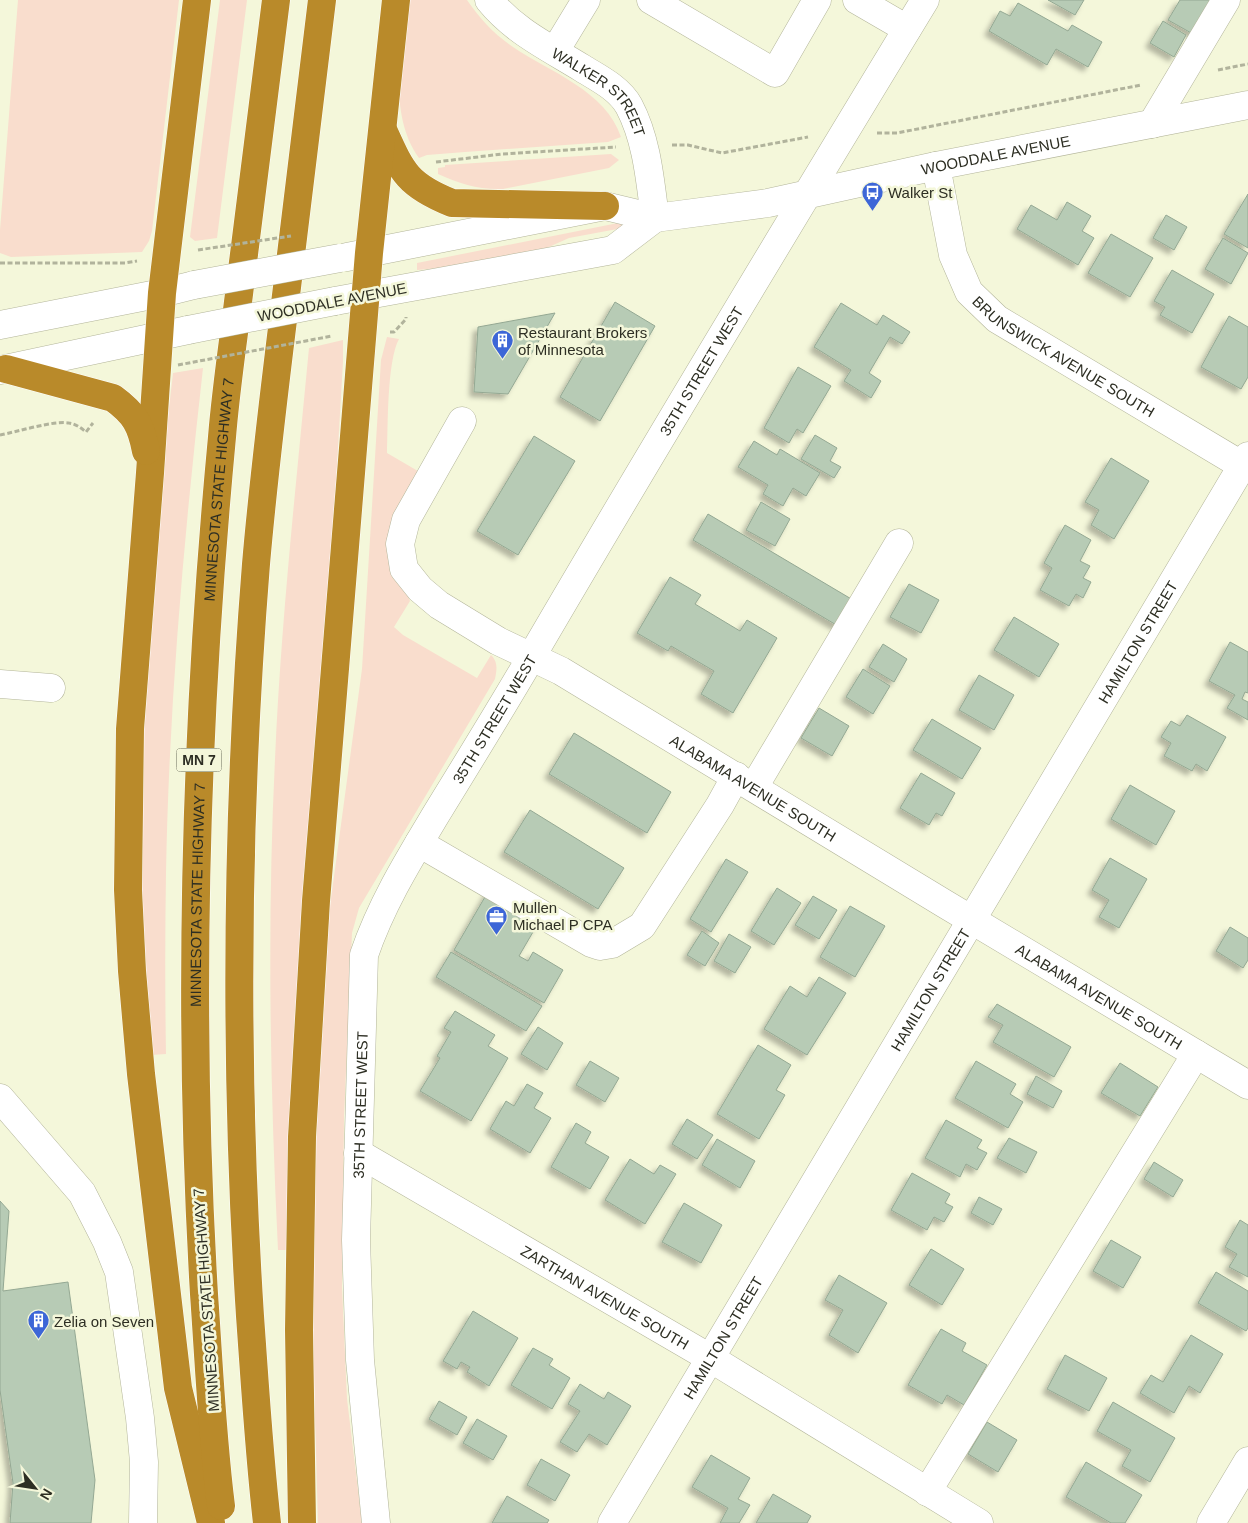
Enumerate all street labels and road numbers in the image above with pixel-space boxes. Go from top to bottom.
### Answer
street label: WALKER STREET [549,44,649,138]
street label: WOODDALE AVENUE [919,131,1071,178]
street label: WOODDALE AVENUE [256,279,408,325]
street label: BRUNSWICK AVENUE SOUTH [969,292,1158,420]
street label: 35TH STREET WEST [656,303,746,438]
street label: MINNESOTA STATE HIGHWAY 7 [200,377,237,602]
street label: HAMILTON STREET [1094,577,1180,706]
street label: 35TH STREET WEST [449,651,539,786]
street label: ALABAMA AVENUE SOUTH [667,731,839,844]
road number: MN 7 [176,748,222,772]
street label: MINNESOTA STATE HIGHWAY 7 [187,783,207,1007]
street label: HAMILTON STREET [887,925,973,1054]
street label: ALABAMA AVENUE SOUTH [1013,940,1186,1052]
street label: 35TH STREET WEST [349,1031,370,1179]
street label: MINNESOTA STATE HIGHWAY 7 [190,1188,222,1412]
street label: ZARTHAN AVENUE SOUTH [518,1241,692,1352]
street label: HAMILTON STREET [680,1273,766,1402]

